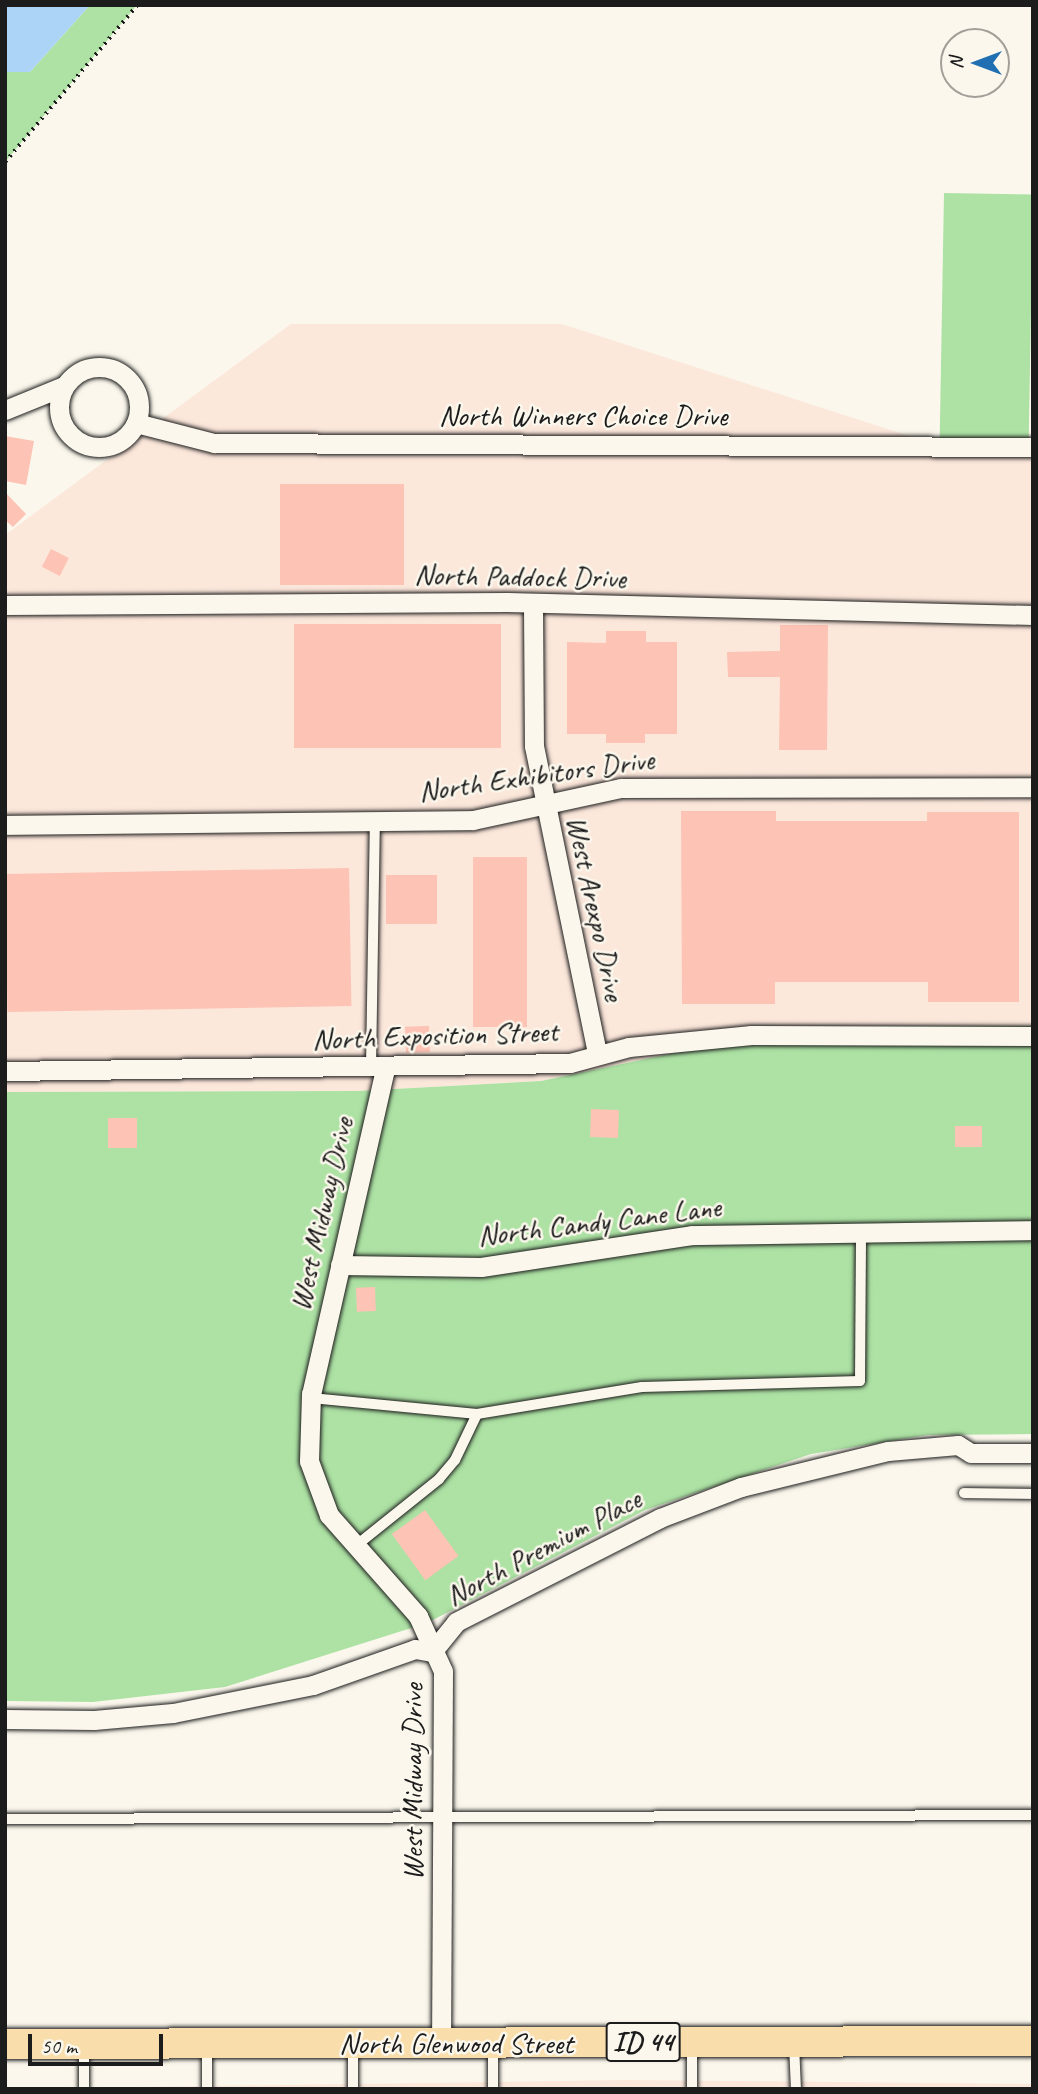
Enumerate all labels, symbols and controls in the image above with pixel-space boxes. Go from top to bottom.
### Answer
north arrow [940,28,1010,98]
text: N [944,57,968,69]
street label: North Winners Choice Drive [438,397,728,433]
street label: North Paddock Drive [413,556,627,596]
street label: North Exhibitors Drive [416,741,656,809]
street label: West Arexpo Drive [559,812,633,1004]
street label: North Exposition Street [311,1013,559,1057]
street label: West Midway Drive [281,1114,361,1314]
street label: North Candy Cane Lane [474,1188,724,1254]
street label: North Premium Place [439,1480,647,1614]
street label: West Midway Drive [394,1683,430,1881]
road number: ID 44 [604,2018,682,2066]
scale bar [32,2021,166,2064]
street label: North Glenwood Street [339,2025,573,2061]
text: 50 m [41,2033,77,2059]

